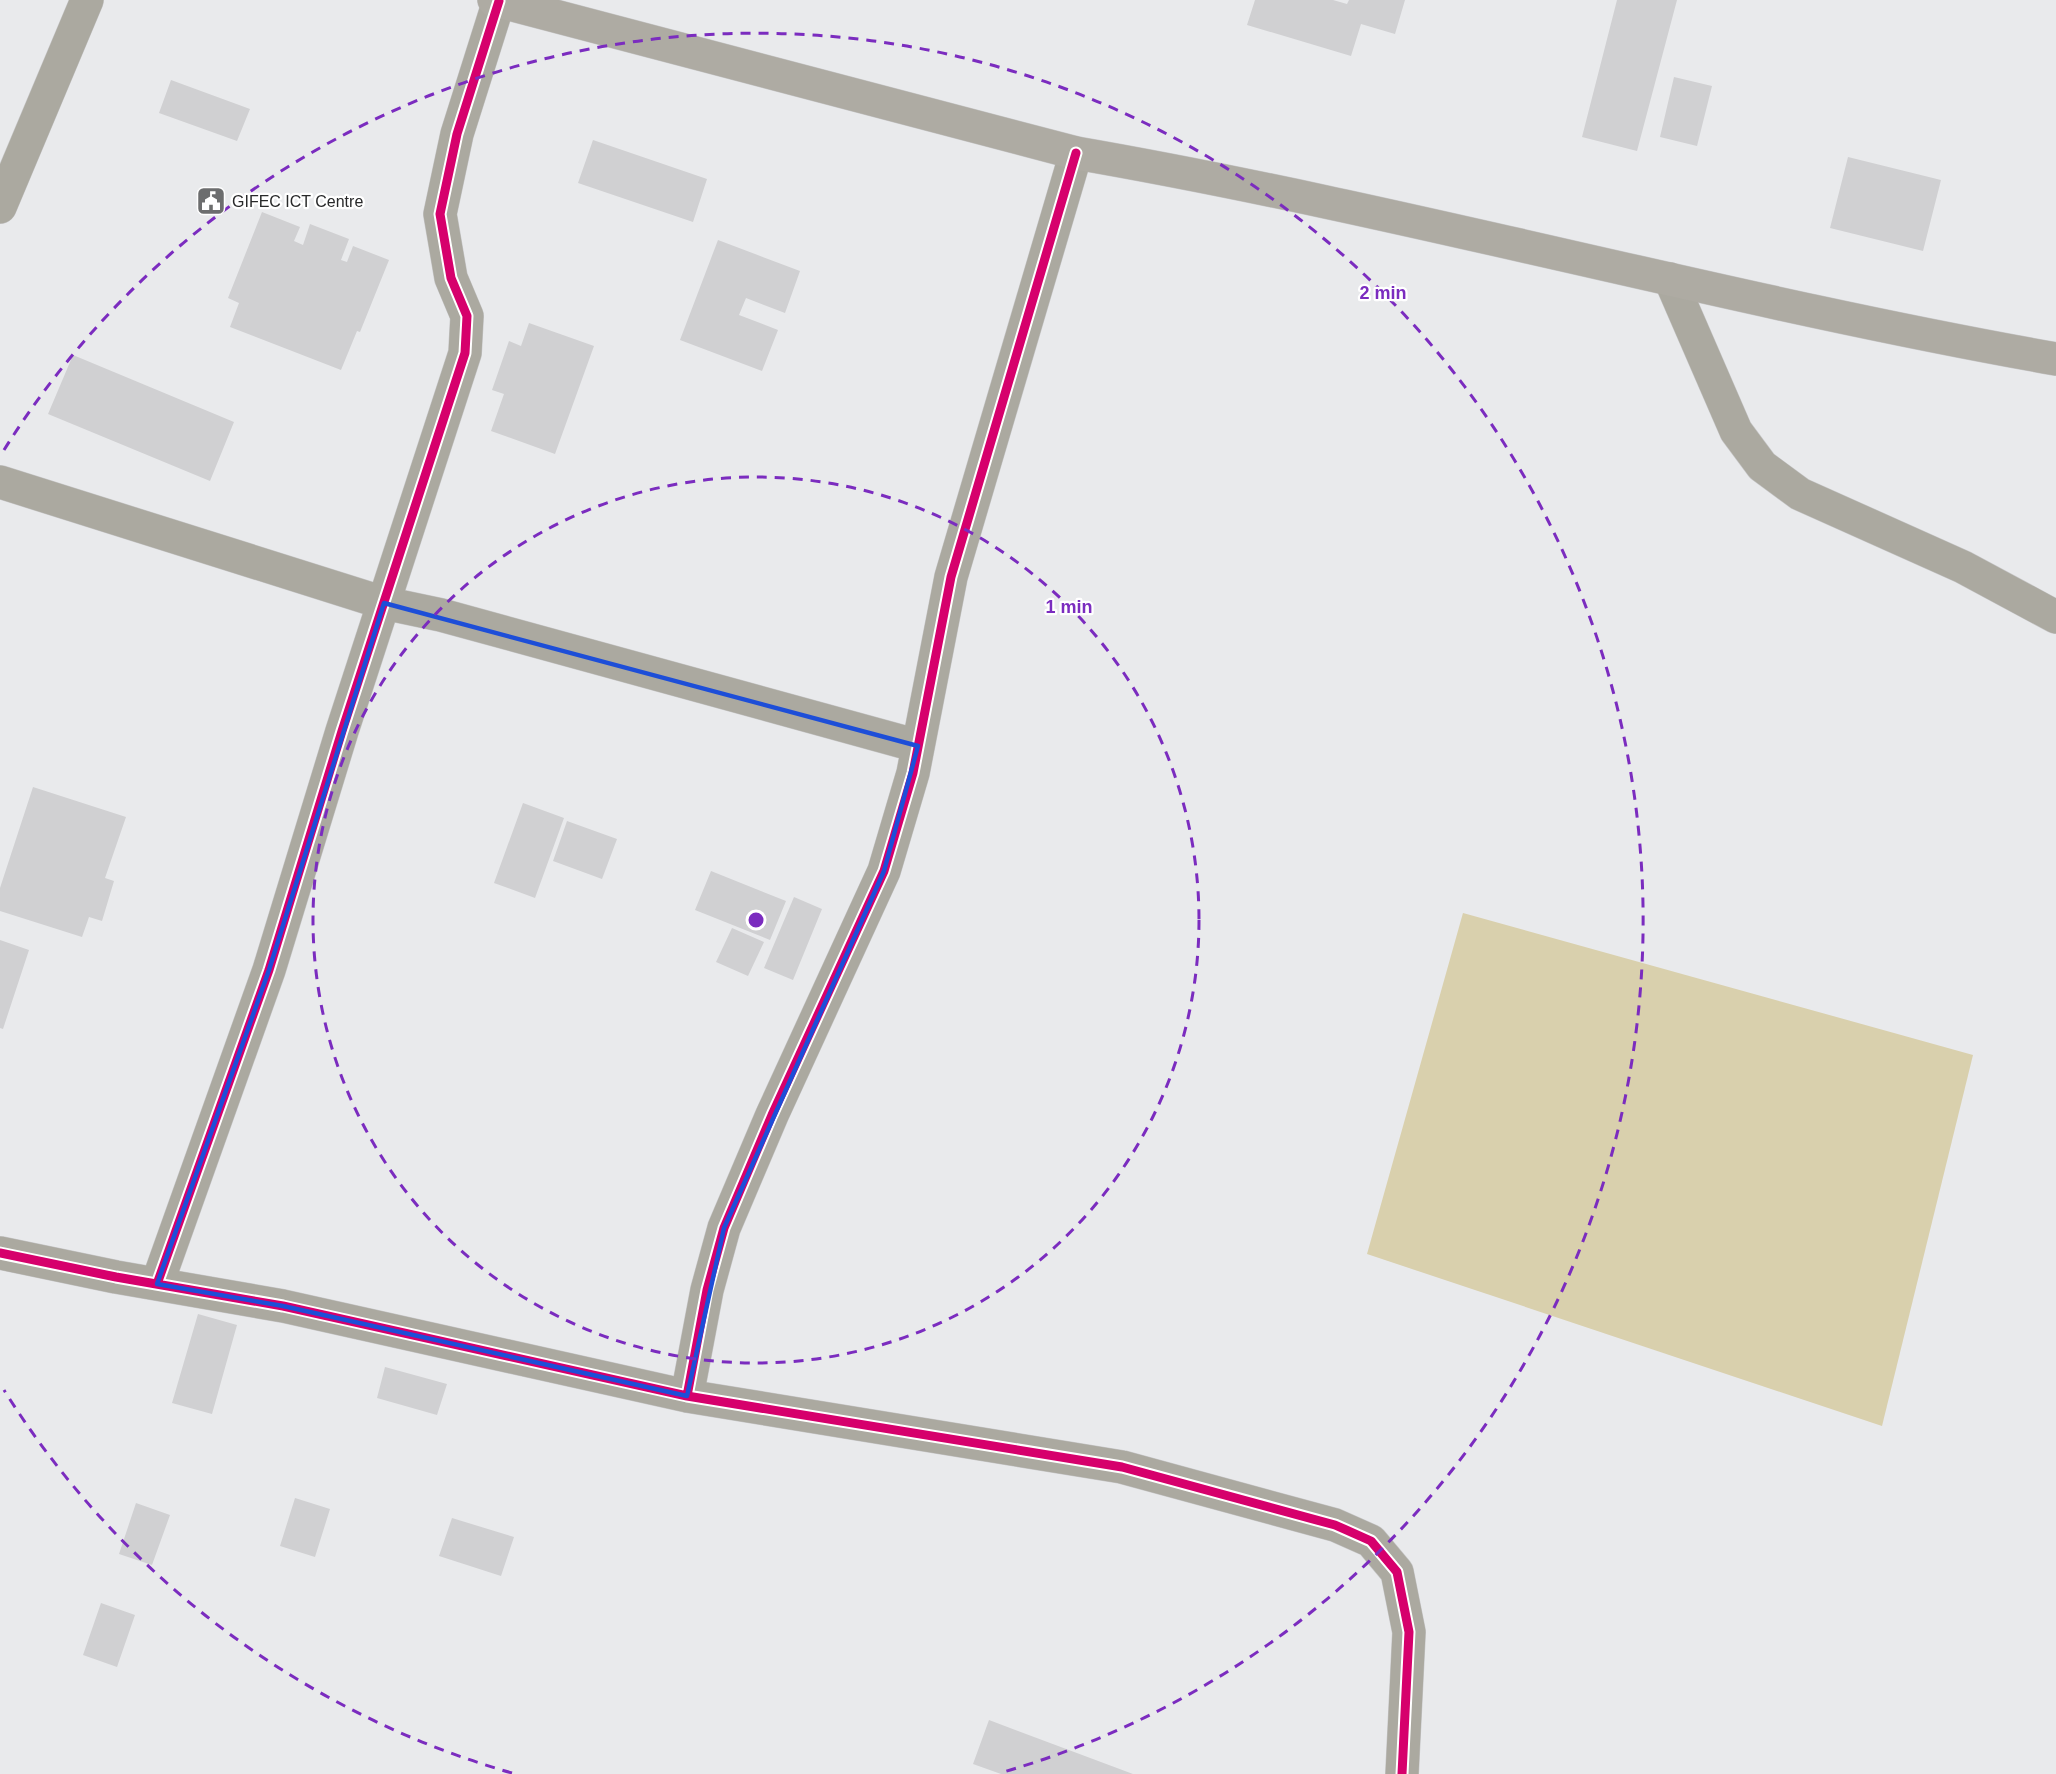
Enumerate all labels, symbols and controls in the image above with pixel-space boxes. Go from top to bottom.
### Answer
public building icon: GIFEC ICT Centre [195,185,227,217]
place label: GIFEC ICT Centre [232,193,363,210]
text: 2 min [1359,283,1407,303]
text: 1 min [1045,597,1093,617]
centre of rings [746,910,766,930]

